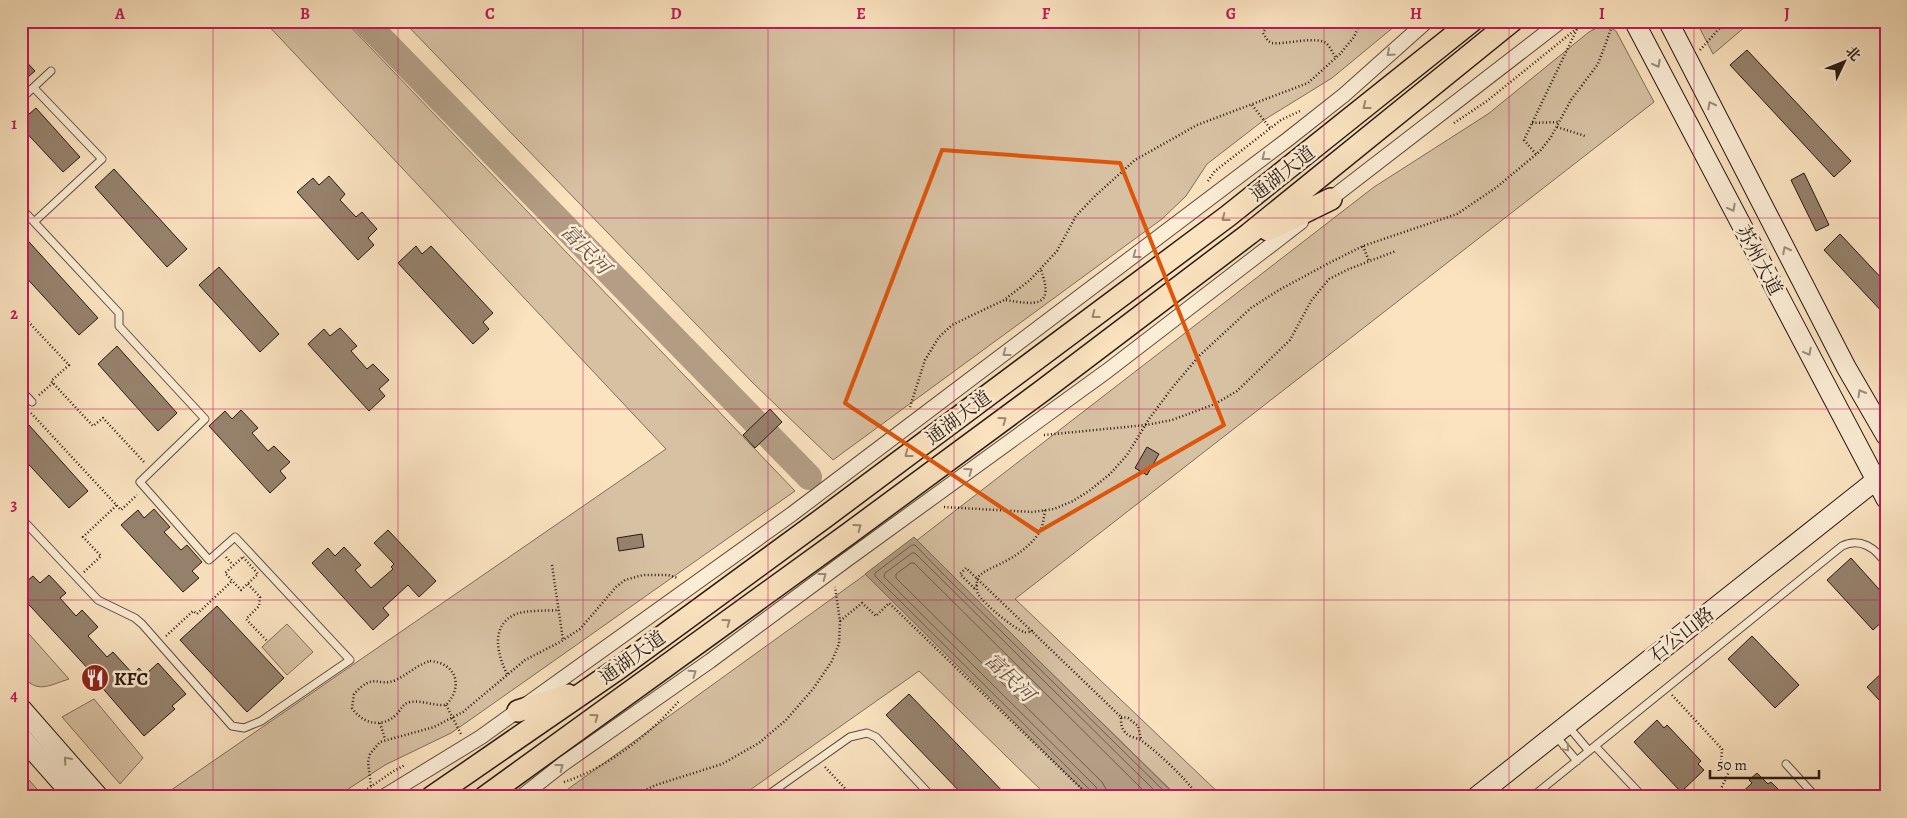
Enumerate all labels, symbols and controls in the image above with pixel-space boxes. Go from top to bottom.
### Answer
text: A [114,3,126,25]
text: B [300,3,310,25]
text: C [485,3,495,25]
text: D [670,3,682,25]
text: E [856,3,866,25]
text: F [1042,3,1051,25]
text: G [1226,3,1236,25]
text: H [1410,3,1422,25]
text: I [1599,3,1605,25]
text: J [1784,3,1790,25]
north arrow [1820,38,1870,88]
text: 北 [1841,42,1865,65]
one-way arrow [1387,47,1396,56]
one-way arrow [1651,59,1661,68]
one-way arrow [1363,101,1372,109]
one-way arrow [1707,101,1717,110]
text: 1 [11,113,17,135]
street label: 通湖大道 [1245,140,1321,207]
one-way arrow [1262,151,1271,159]
one-way arrow [1726,203,1736,212]
one-way arrow [1221,212,1231,221]
water label: 富民河 [555,218,618,282]
street label: 苏州大道 [1730,221,1788,300]
one-way arrow [1782,246,1792,255]
one-way arrow [1132,249,1142,258]
text: 2 [10,303,18,325]
one-way arrow [1091,309,1101,318]
one-way arrow [1002,347,1012,356]
one-way arrow [1802,347,1812,356]
street label: 通湖大道 [920,385,997,451]
one-way arrow [1858,390,1868,399]
one-way arrow [998,417,1007,426]
one-way arrow [904,448,914,457]
one-way arrow [963,468,973,477]
text: 3 [11,494,18,516]
one-way arrow [853,523,862,533]
one-way arrow [817,574,826,582]
street label: 石公山路 [1644,601,1720,668]
one-way arrow [721,619,731,628]
street label: 通湖大道 [594,625,671,691]
water label: 富民河 [979,647,1043,710]
restaurant icon: KFC [80,663,110,693]
place label: KFC [114,666,148,692]
one-way arrow [687,670,696,679]
text: 4 [10,685,18,707]
one-way arrow [589,714,599,723]
one-way arrow [1560,742,1569,751]
scale bar [1710,748,1818,780]
text: 50 m [1717,755,1747,775]
one-way arrow [64,757,73,766]
one-way arrow [554,764,563,772]

